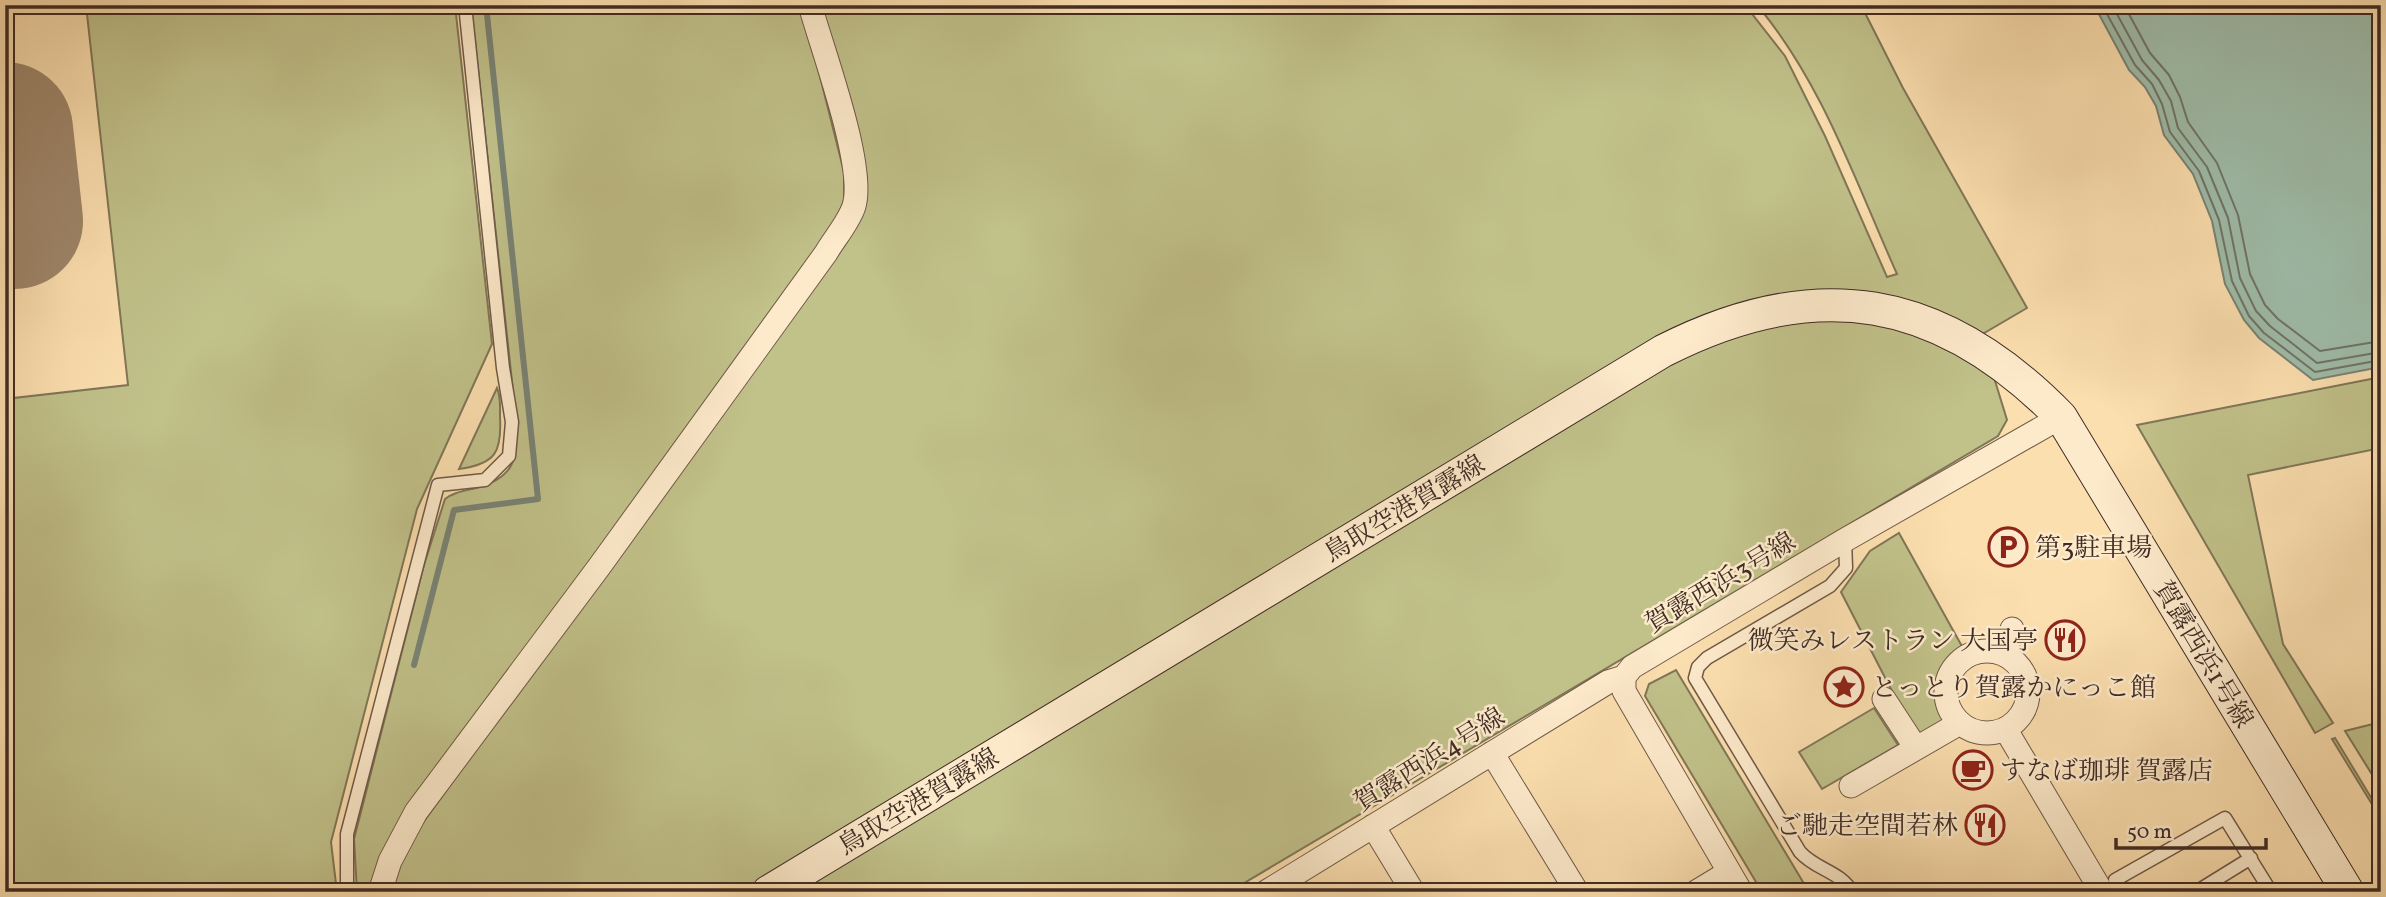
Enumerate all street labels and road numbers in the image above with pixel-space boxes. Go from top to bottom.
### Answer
street label: 鳥取空港賀露線 [1318,447,1492,572]
street label: 賀露西浜3号線 [1639,525,1803,643]
street label: 賀露西浜1号線 [2144,575,2260,735]
street label: 賀露西浜4号線 [1348,700,1512,821]
street label: 鳥取空港賀露線 [832,740,1006,865]

